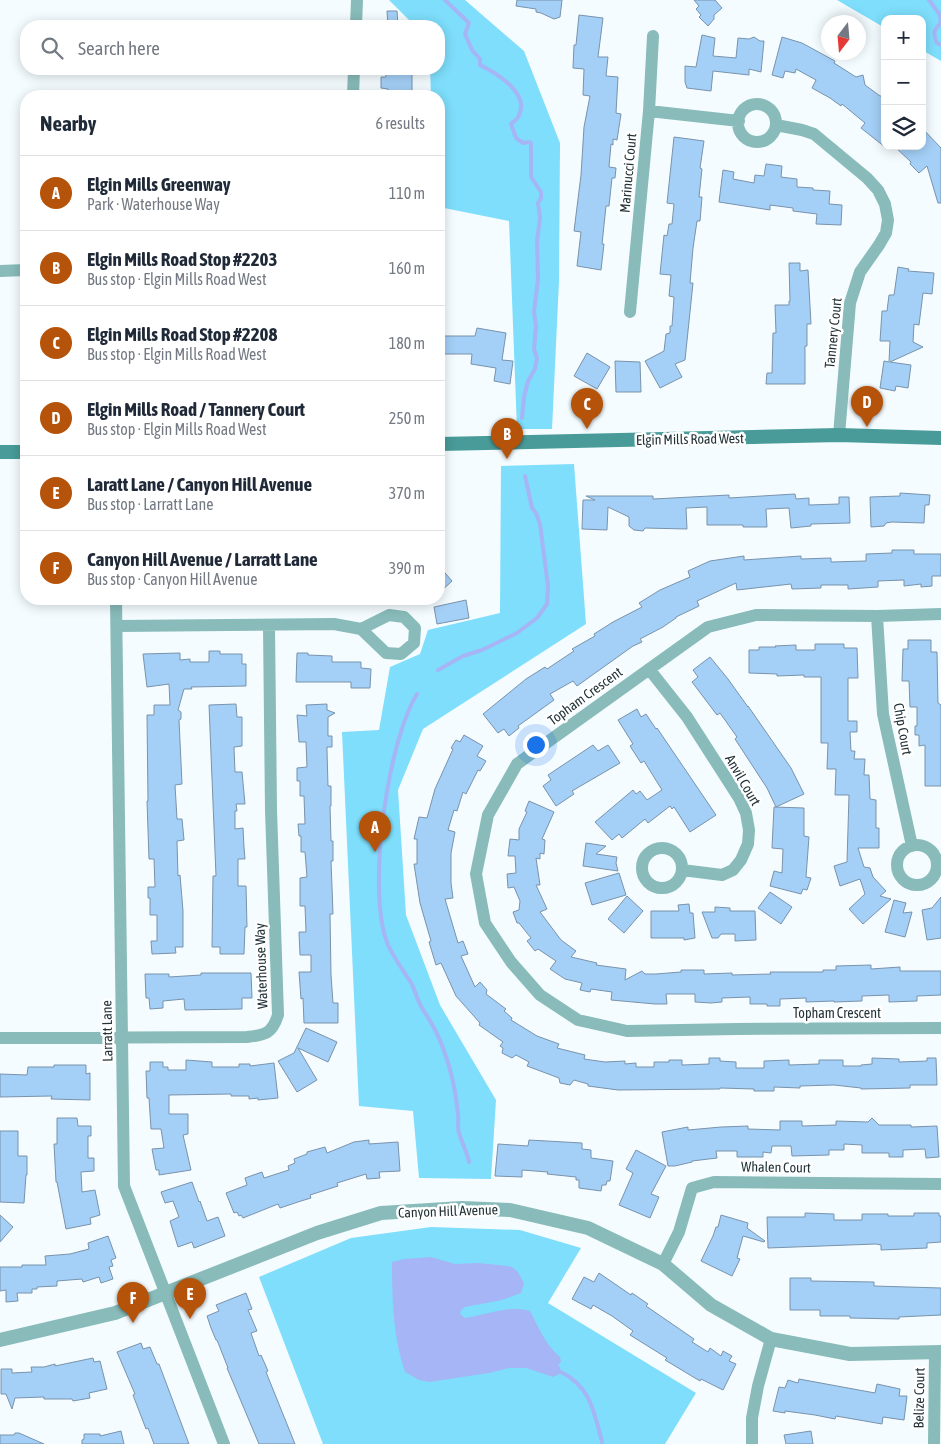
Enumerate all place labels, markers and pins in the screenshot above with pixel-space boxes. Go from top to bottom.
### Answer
pin: D [851,386,883,427]
pin: C [571,388,603,429]
pin: B [491,418,523,459]
pin: A [359,811,391,852]
pin: E [174,1278,206,1319]
pin: F [117,1282,149,1323]

